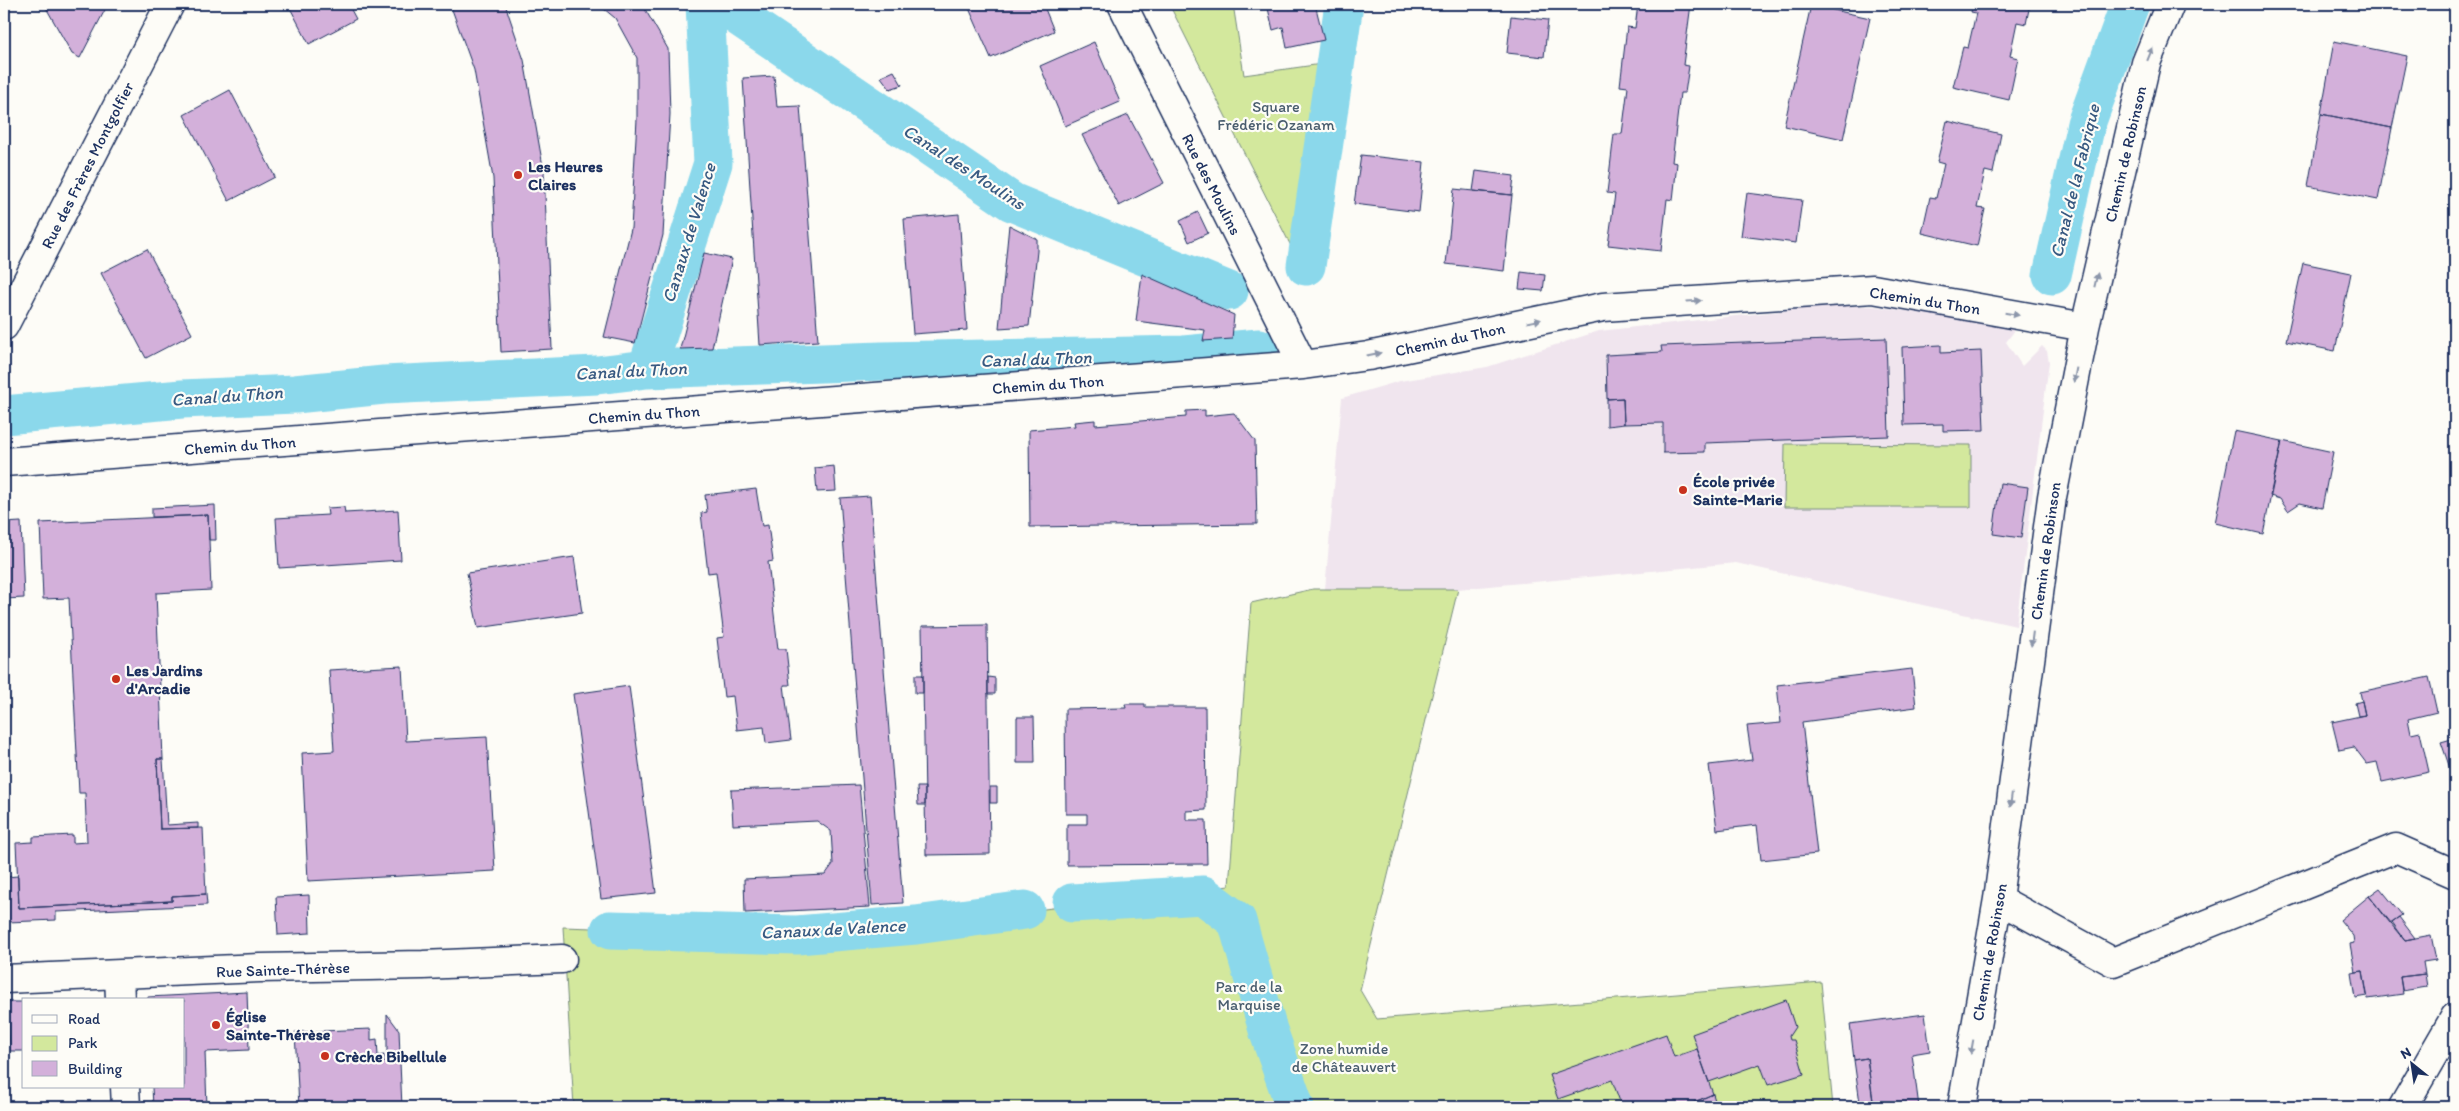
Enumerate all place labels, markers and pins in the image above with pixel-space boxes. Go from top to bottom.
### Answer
place label: Les Heures Claires [528,157,603,194]
marker: Les Heures Claires [512,169,524,181]
place label: École privée Sainte-Marie [1693,472,1783,509]
marker: École privée Sainte-Marie [1677,484,1689,496]
place label: Les Jardins d'Arcadie [126,661,203,698]
marker: Les Jardins d'Arcadie [110,673,122,685]
place label: Église Sainte-Thérèse [226,1007,331,1044]
marker: Église Sainte-Thérèse [210,1019,222,1031]
place label: Crèche Bibellule [335,1047,447,1066]
marker: Crèche Bibellule [319,1050,331,1062]

